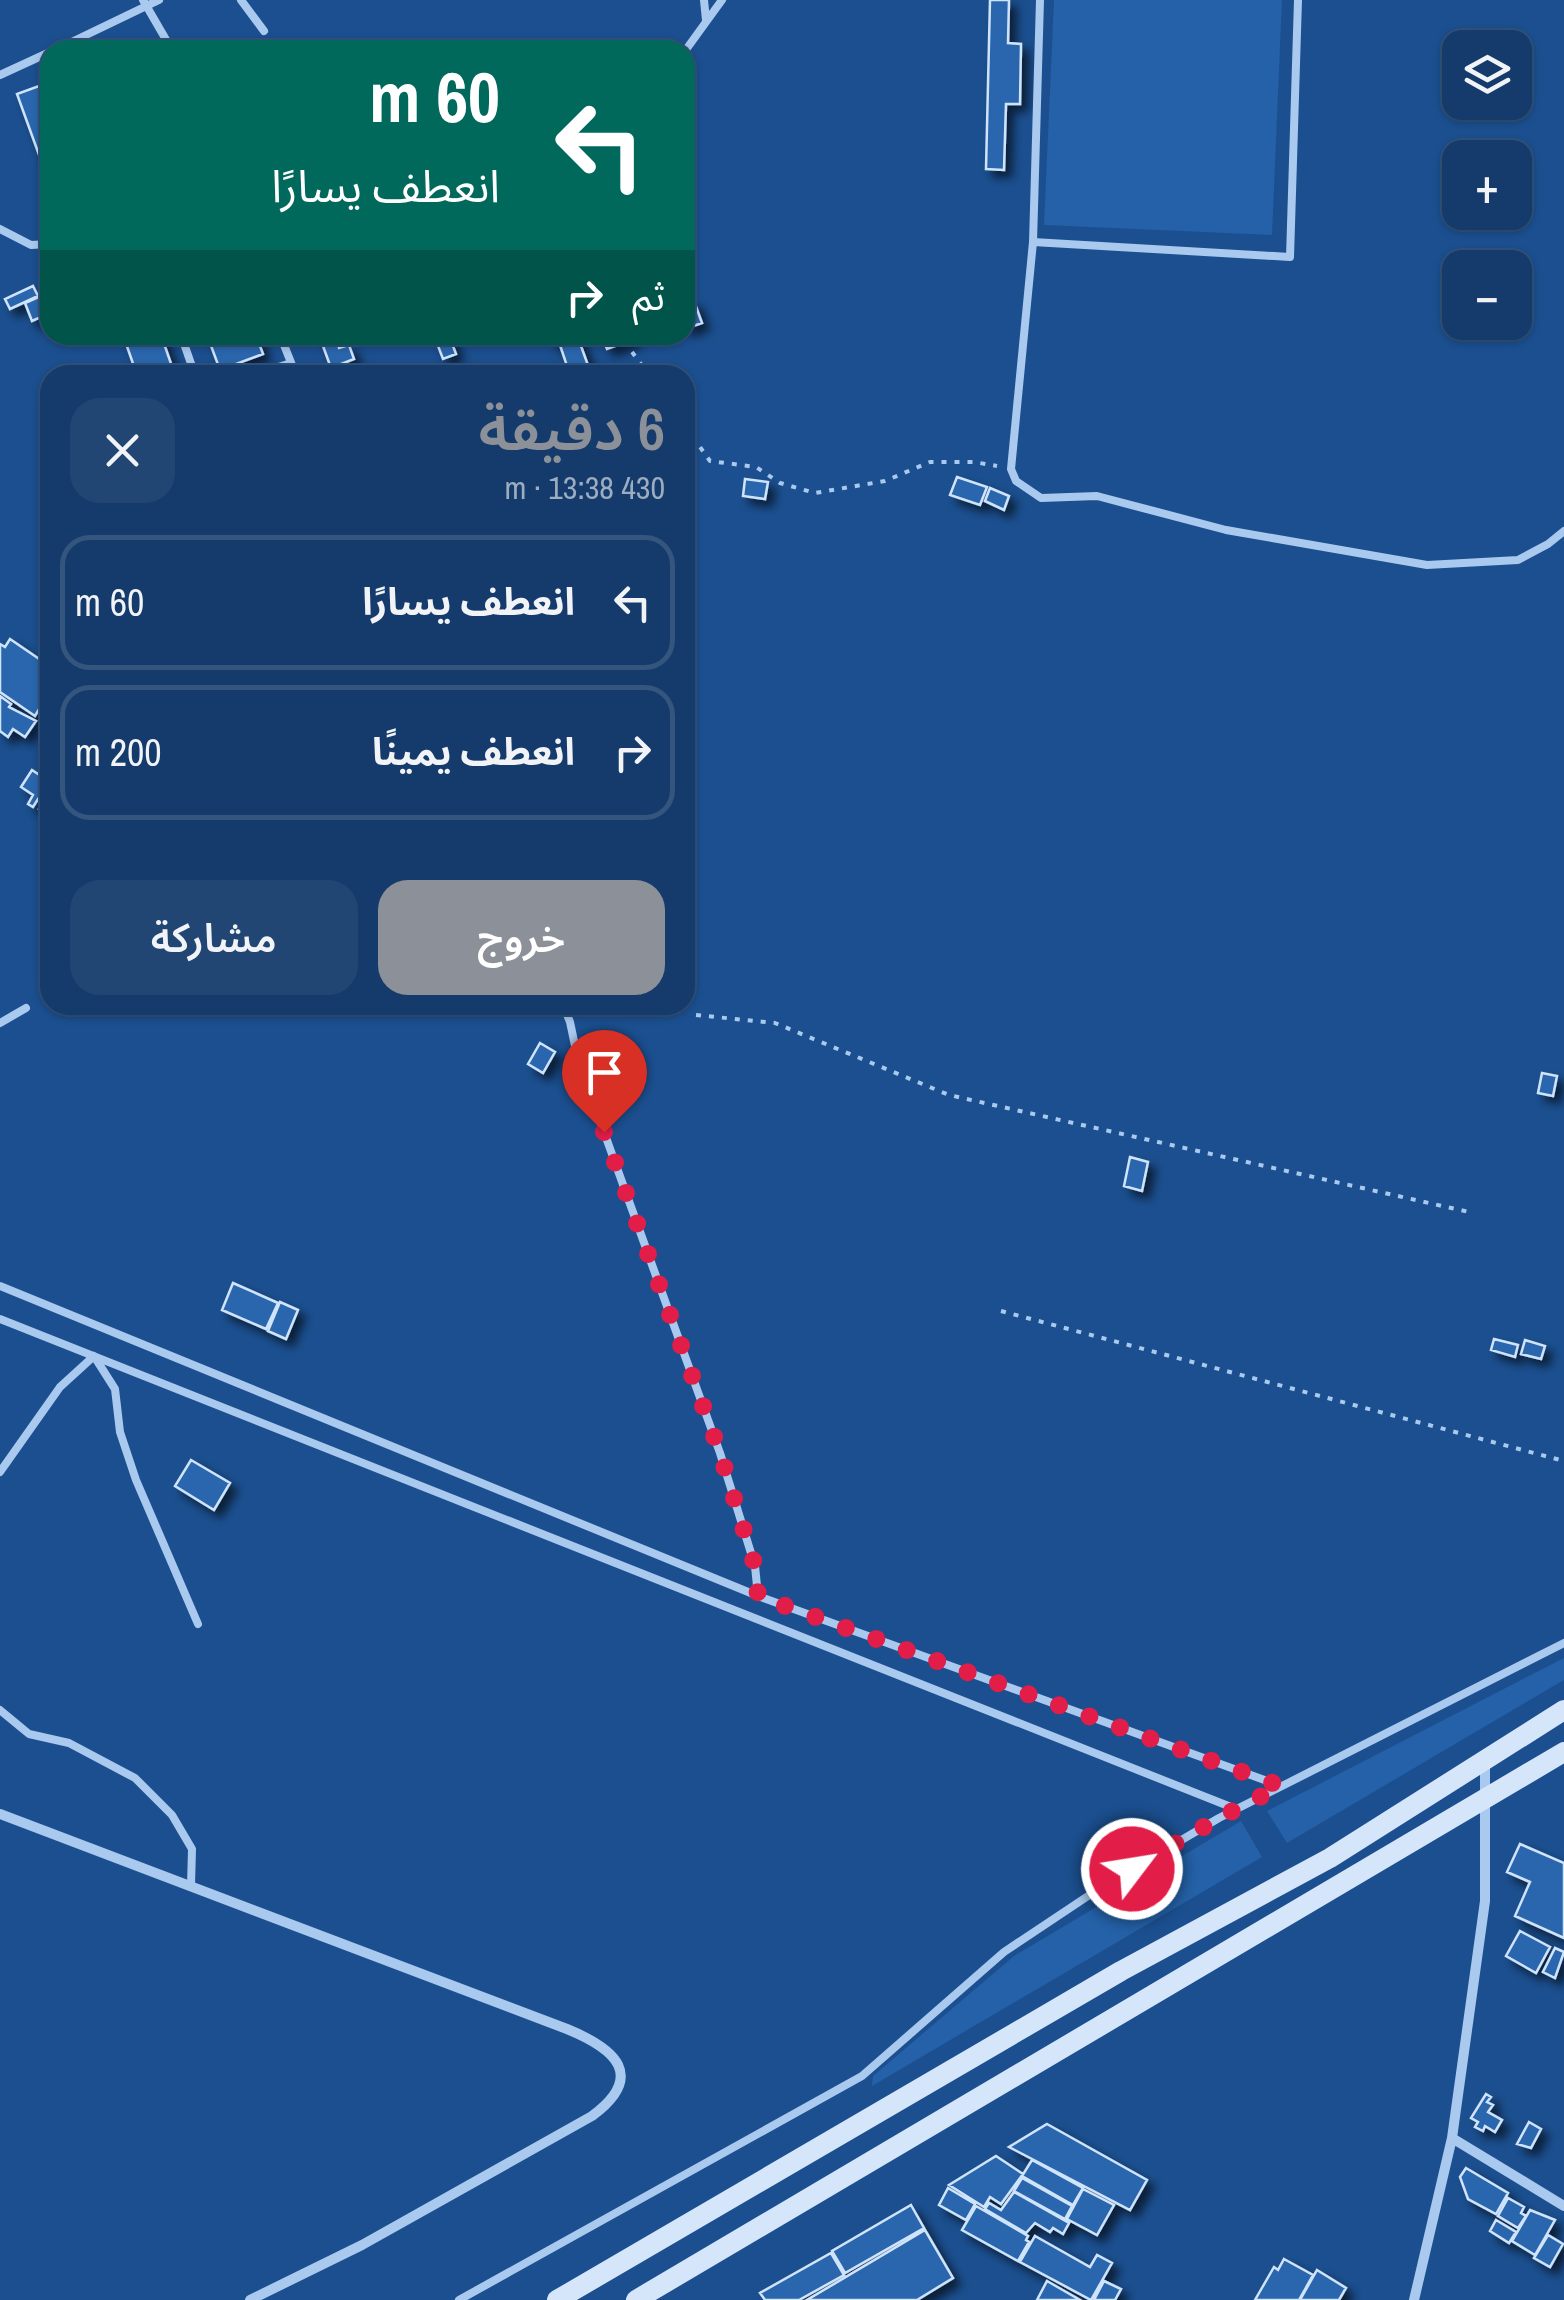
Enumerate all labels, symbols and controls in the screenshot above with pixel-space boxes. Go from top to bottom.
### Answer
map controls [1442,30,1532,340]
button: layers [1442,30,1532,120]
text: 60 m [369,50,500,144]
icon: left [535,80,665,210]
button: + [1442,140,1532,230]
text: انعطف يسارًا [271,155,500,216]
button: − [1442,250,1532,340]
icon: right [557,270,612,325]
text: ثم [632,271,665,322]
text: 6 دقيقة [478,388,665,469]
button: close [70,398,175,503]
text: 430 m · 13:38 [505,466,665,509]
icon: left [605,575,660,630]
text: انعطف يسارًا [362,576,575,627]
text: 60 m [75,577,144,628]
icon: right [605,725,660,780]
text: انعطف يمينًا [372,726,575,777]
text: 200 m [75,727,162,778]
button: مشاركة [70,880,358,995]
button: خروج [378,880,665,995]
pin [562,1030,647,1133]
icon: arrive [577,1045,632,1100]
position arrow [1080,1817,1184,1921]

